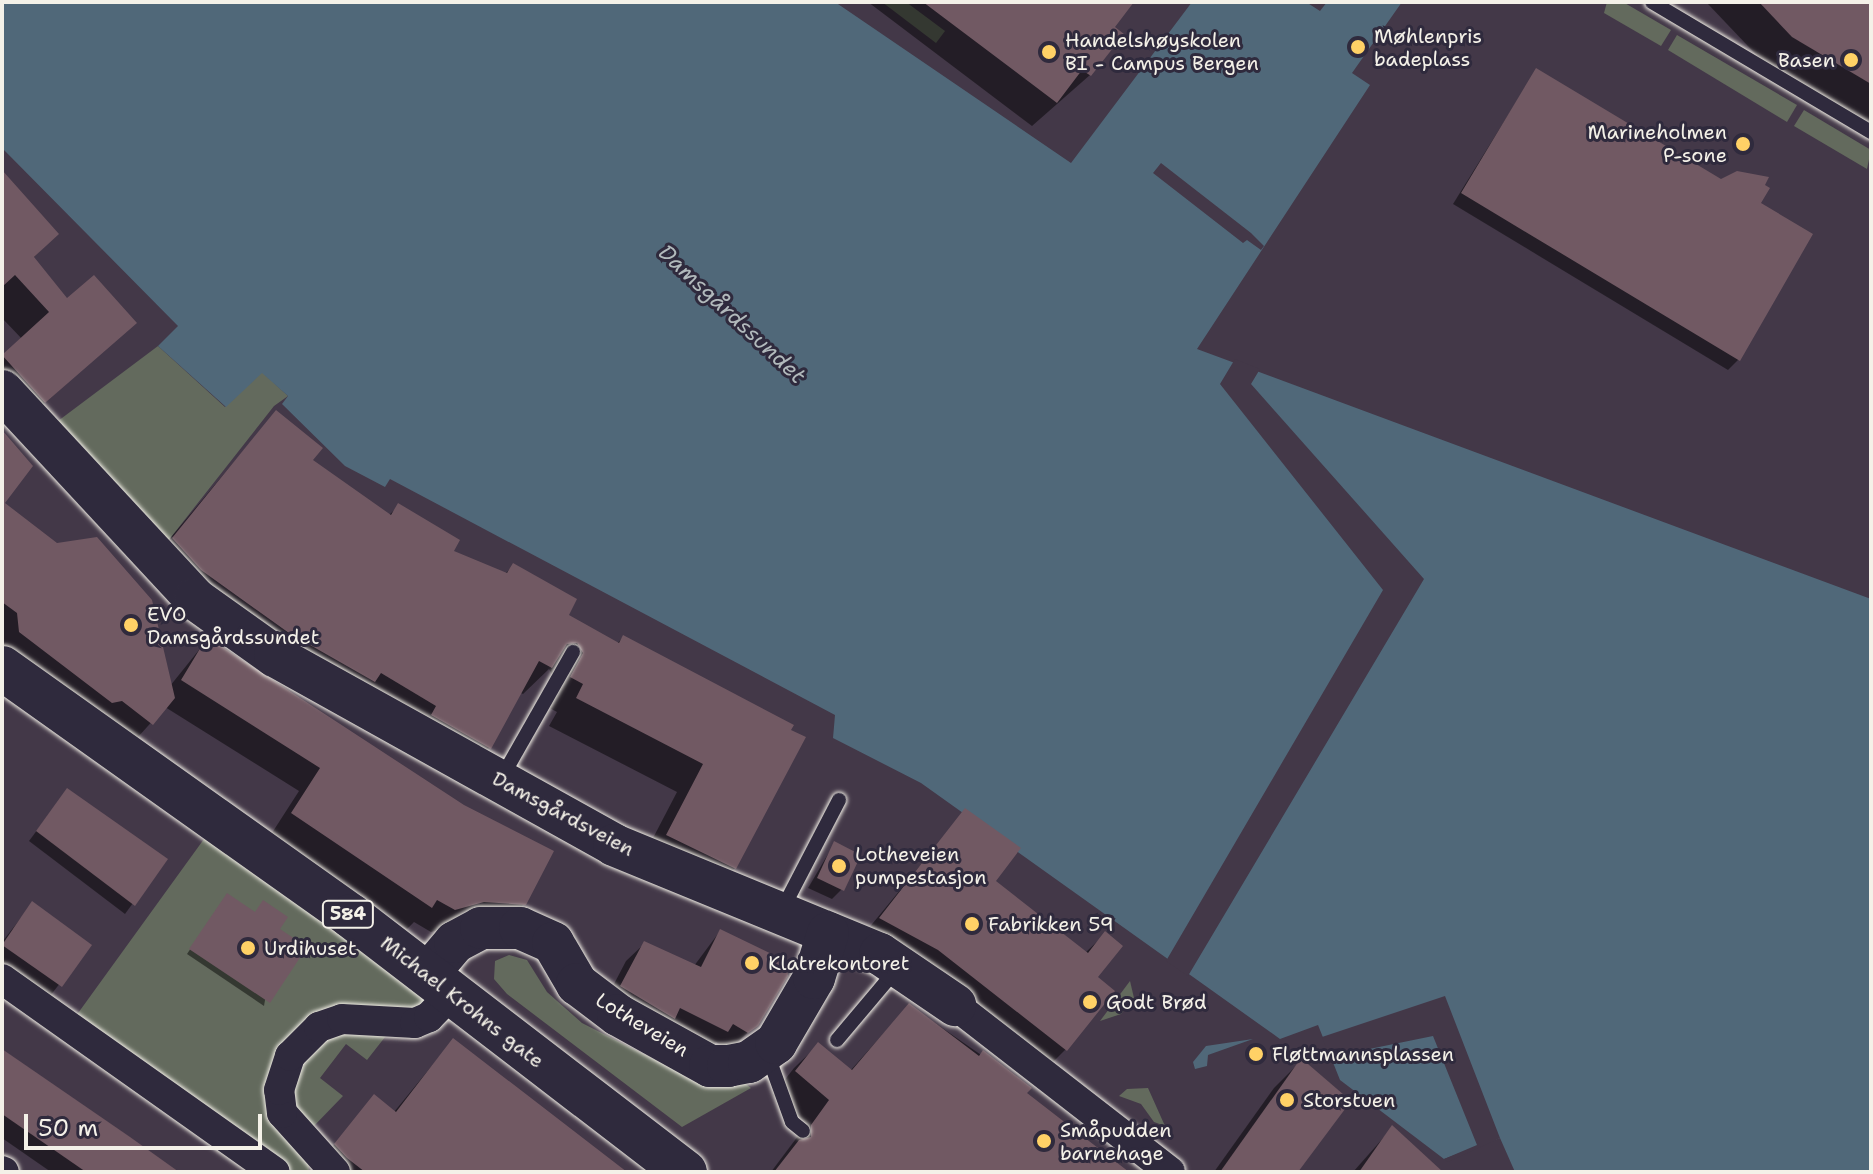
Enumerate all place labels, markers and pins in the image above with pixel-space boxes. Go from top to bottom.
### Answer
place label: Møhlenpris badeplass [1374,24,1482,71]
place label: Handelshøyskolen BI - Campus Bergen [1065,28,1259,75]
marker: Møhlenpris badeplass [1349,38,1367,56]
marker: Handelshøyskolen BI - Campus Bergen [1040,43,1058,61]
place label: Basen [1778,48,1835,72]
marker: Basen [1842,51,1860,69]
place label: Marineholmen P-sone [1587,120,1727,167]
marker: Marineholmen P-sone [1734,135,1752,153]
place label: EVO Damsgårdssundet [147,602,319,649]
marker: EVO Damsgårdssundet [122,616,140,634]
place label: Lotheveien pumpestasjon [855,842,986,889]
marker: Lotheveien pumpestasjon [830,857,848,875]
place label: Fabrikken 59 [988,912,1114,936]
marker: Fabrikken 59 [963,915,981,933]
place label: Urdihuset [264,936,357,960]
marker: Urdihuset [239,939,257,957]
place label: Klatrekontoret [768,951,909,975]
marker: Klatrekontoret [743,954,761,972]
place label: Godt Brød [1106,990,1207,1014]
marker: Godt Brød [1081,993,1099,1011]
place label: Fløttmannsplassen [1272,1042,1454,1066]
marker: Fløttmannsplassen [1247,1045,1265,1063]
place label: Storstuen [1303,1088,1395,1112]
marker: Storstuen [1278,1091,1296,1109]
place label: Småpudden barnehage [1060,1118,1171,1165]
marker: Småpudden barnehage [1035,1132,1053,1150]

